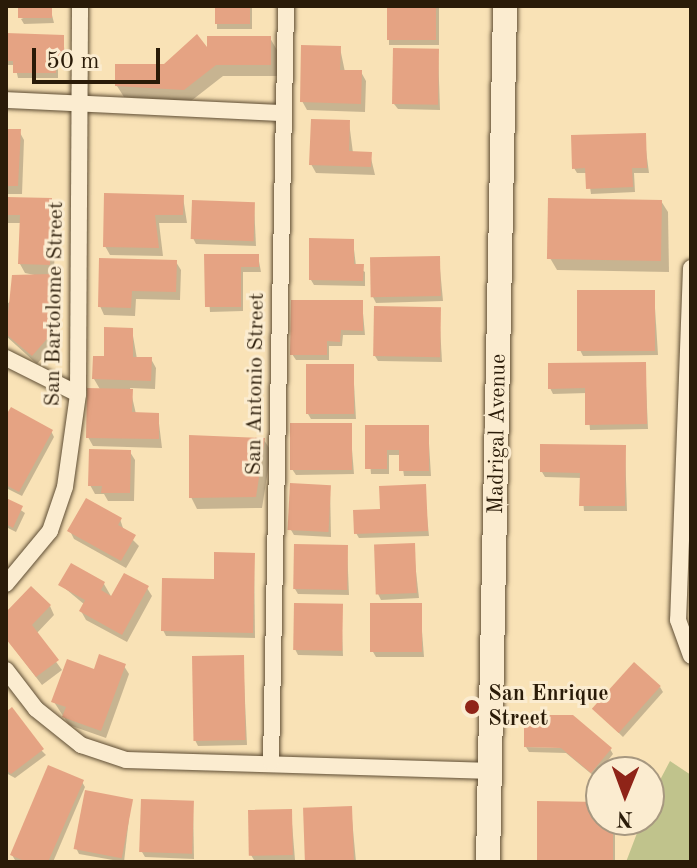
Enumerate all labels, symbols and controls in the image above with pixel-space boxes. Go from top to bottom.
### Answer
scale bar [36,32,164,82]
text: 50 m [46,50,100,74]
street label: San Bartolome Street [40,201,70,407]
street label: San Antonio Street [241,292,271,476]
street label: Madrigal Avenue [483,354,513,514]
place label: San Enrique Street [488,681,609,732]
marker: San Enrique Street [463,698,481,716]
north arrow [585,756,665,836]
text: N [616,807,633,829]

